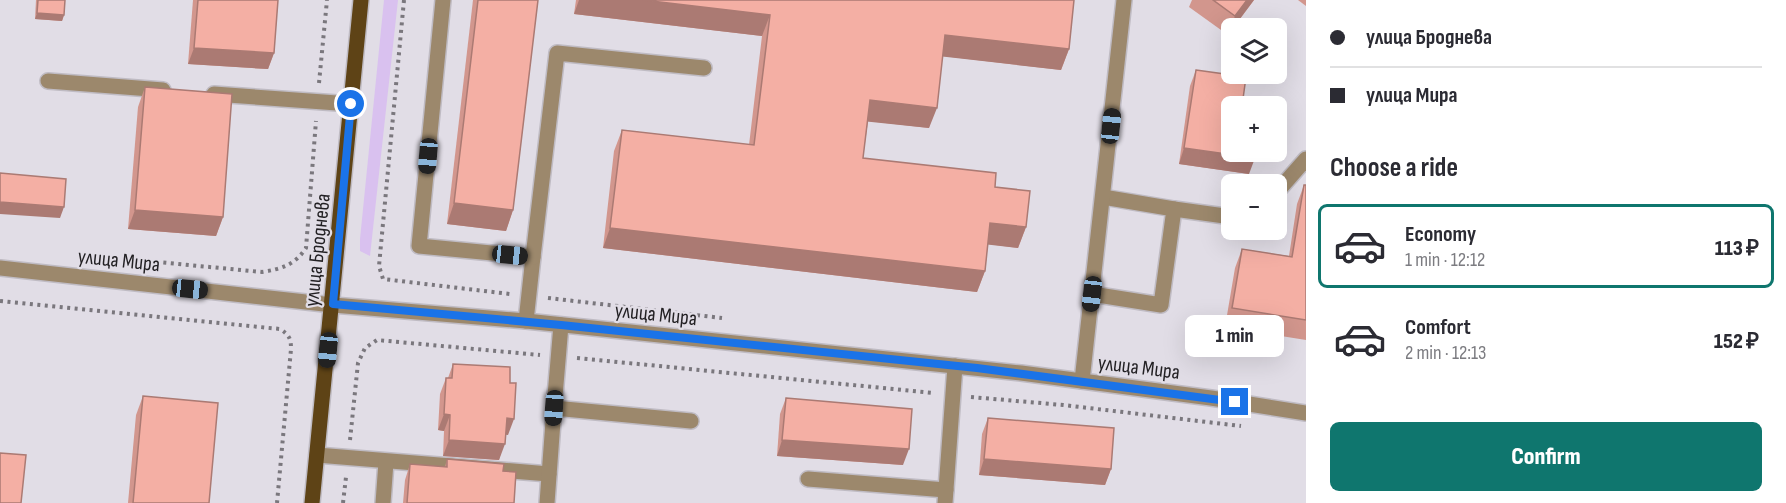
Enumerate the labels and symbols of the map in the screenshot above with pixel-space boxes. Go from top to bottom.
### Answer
route start [337,90,364,117]
car [1100,107,1122,145]
car [417,137,439,175]
street label: улица Броднева [299,192,336,308]
street label: улица Мира [77,244,161,277]
car [491,244,529,266]
car [1081,275,1103,313]
car [171,278,209,300]
street label: улица Мира [614,298,698,331]
callout: 1 min [1186,315,1284,357]
car [317,331,339,369]
street label: улица Мира [1097,350,1181,385]
route end [1221,388,1248,415]
car [544,389,564,427]

